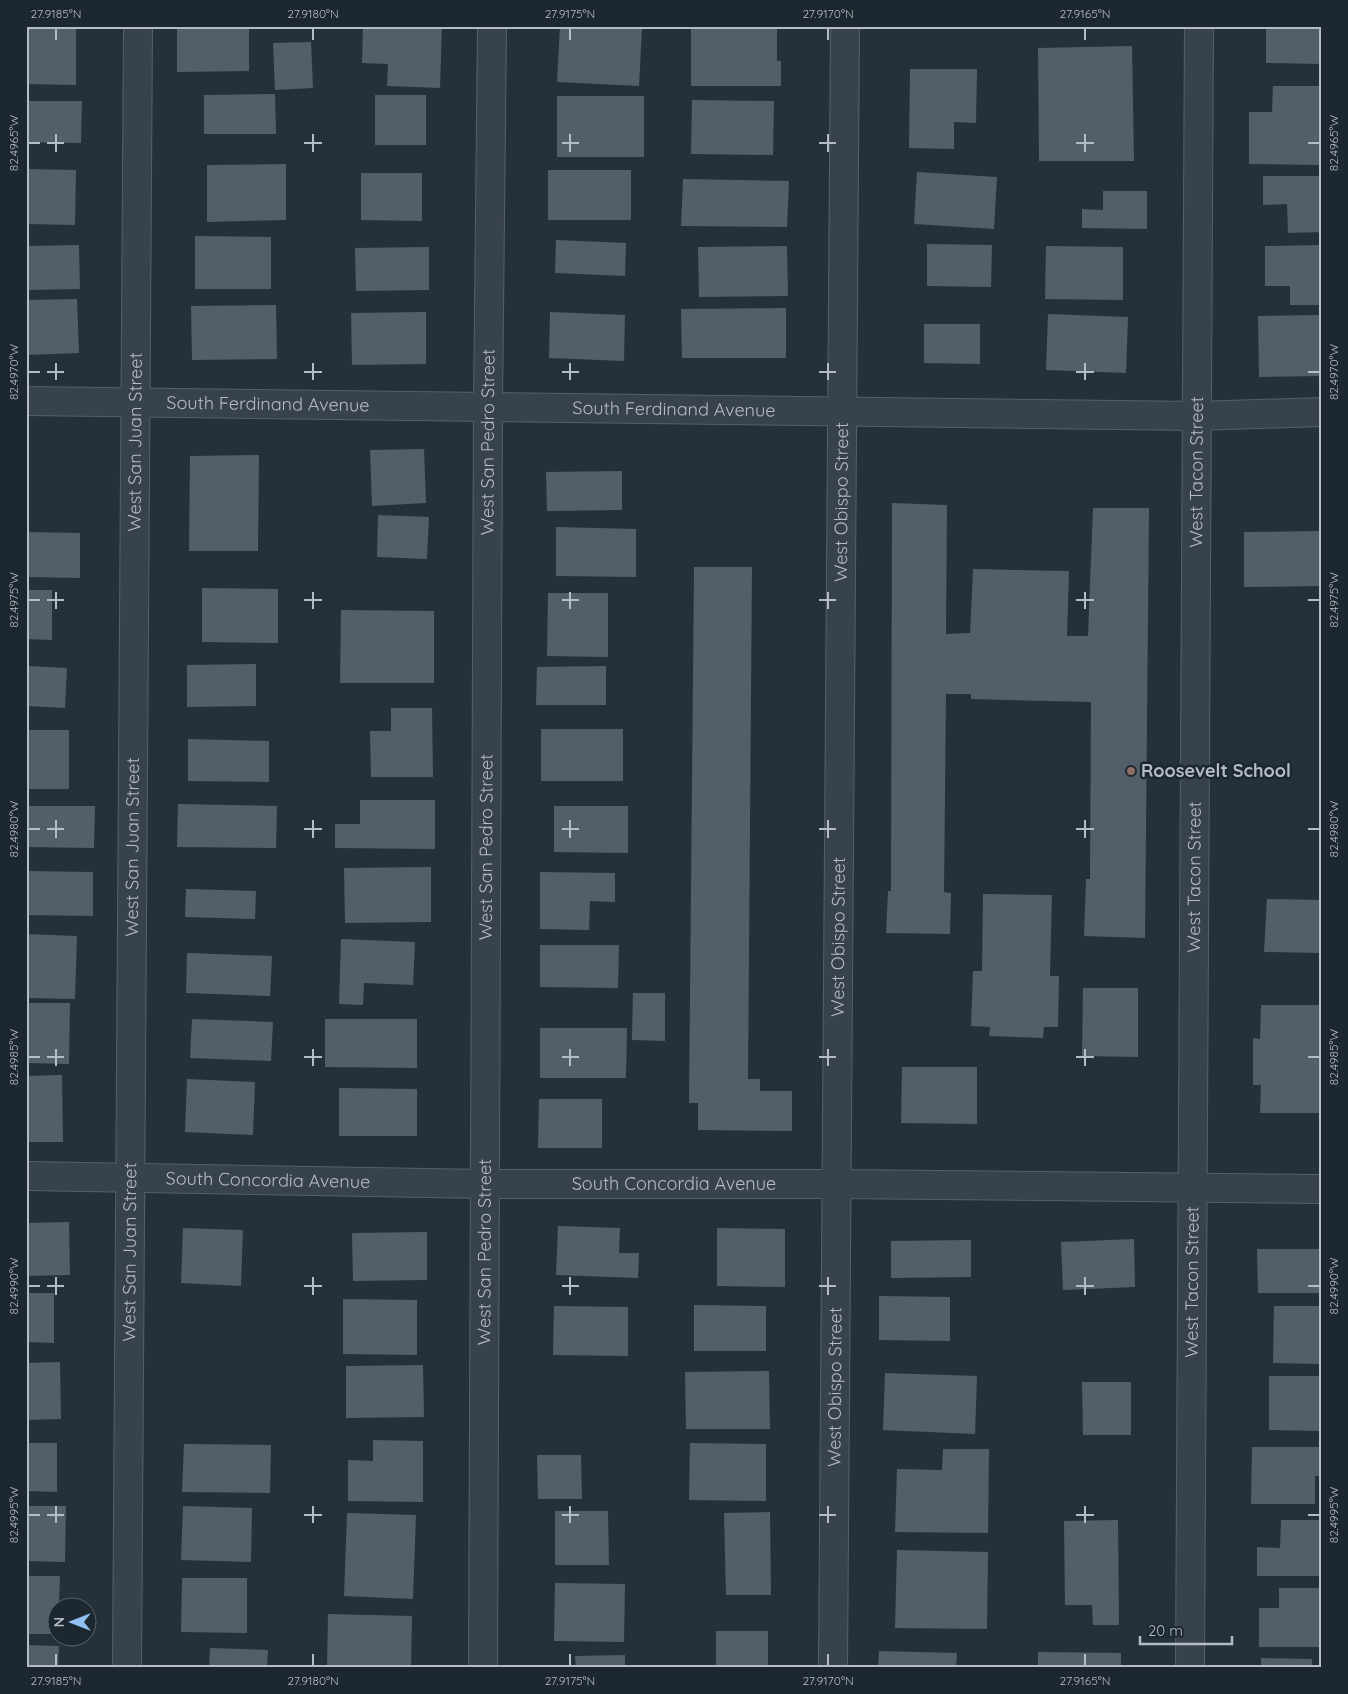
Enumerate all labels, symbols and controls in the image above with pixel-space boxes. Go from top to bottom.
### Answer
text: 27.9185°N [31,6,81,21]
text: 27.9180°N [287,6,339,21]
text: 27.9175°N [545,6,595,21]
text: 27.9170°N [802,6,854,21]
text: 27.9165°N [1060,6,1110,21]
text: 82.4965°W [6,114,21,171]
text: 82.4965°W [1326,114,1341,171]
text: 82.4970°W [6,343,21,400]
text: 82.4970°W [1326,343,1341,400]
street label: West San Pedro Street [475,349,500,535]
street label: West San Juan Street [123,352,147,532]
street label: South Ferdinand Avenue [166,391,370,416]
street label: South Ferdinand Avenue [572,396,776,422]
street label: West Tacon Street [1184,396,1208,548]
street label: West Obispo Street [829,422,853,582]
text: 82.4975°W [6,572,21,628]
text: 82.4975°W [1326,572,1341,628]
street label: West San Pedro Street [474,754,498,940]
street label: West San Juan Street [120,757,144,937]
place label: Roosevelt School [1141,759,1291,782]
marker: Roosevelt School [1125,765,1137,777]
text: 82.4980°W [6,800,21,857]
text: 82.4980°W [1326,800,1341,857]
street label: West Tacon Street [1182,801,1206,953]
street label: West Obispo Street [826,857,850,1017]
text: 82.4985°W [6,1028,21,1085]
text: 82.4985°W [1326,1028,1341,1085]
street label: West San Pedro Street [472,1159,496,1345]
street label: West San Juan Street [117,1162,141,1342]
street label: South Concordia Avenue [166,1166,370,1193]
street label: South Concordia Avenue [572,1172,776,1195]
street label: West Tacon Street [1180,1206,1204,1358]
text: 82.4990°W [6,1257,21,1315]
text: 82.4990°W [1326,1257,1341,1315]
street label: West Obispo Street [822,1307,847,1467]
text: 82.4995°W [6,1486,21,1543]
text: 82.4995°W [1326,1486,1341,1543]
north arrow [48,1596,98,1646]
scale bar [1140,1614,1233,1646]
text: N [50,1617,68,1627]
text: 20 m [1148,1621,1183,1640]
text: 27.9185°N [31,1673,81,1688]
text: 27.9180°N [287,1673,339,1688]
text: 27.9175°N [545,1673,595,1688]
text: 27.9170°N [802,1673,854,1688]
text: 27.9165°N [1060,1673,1110,1688]

